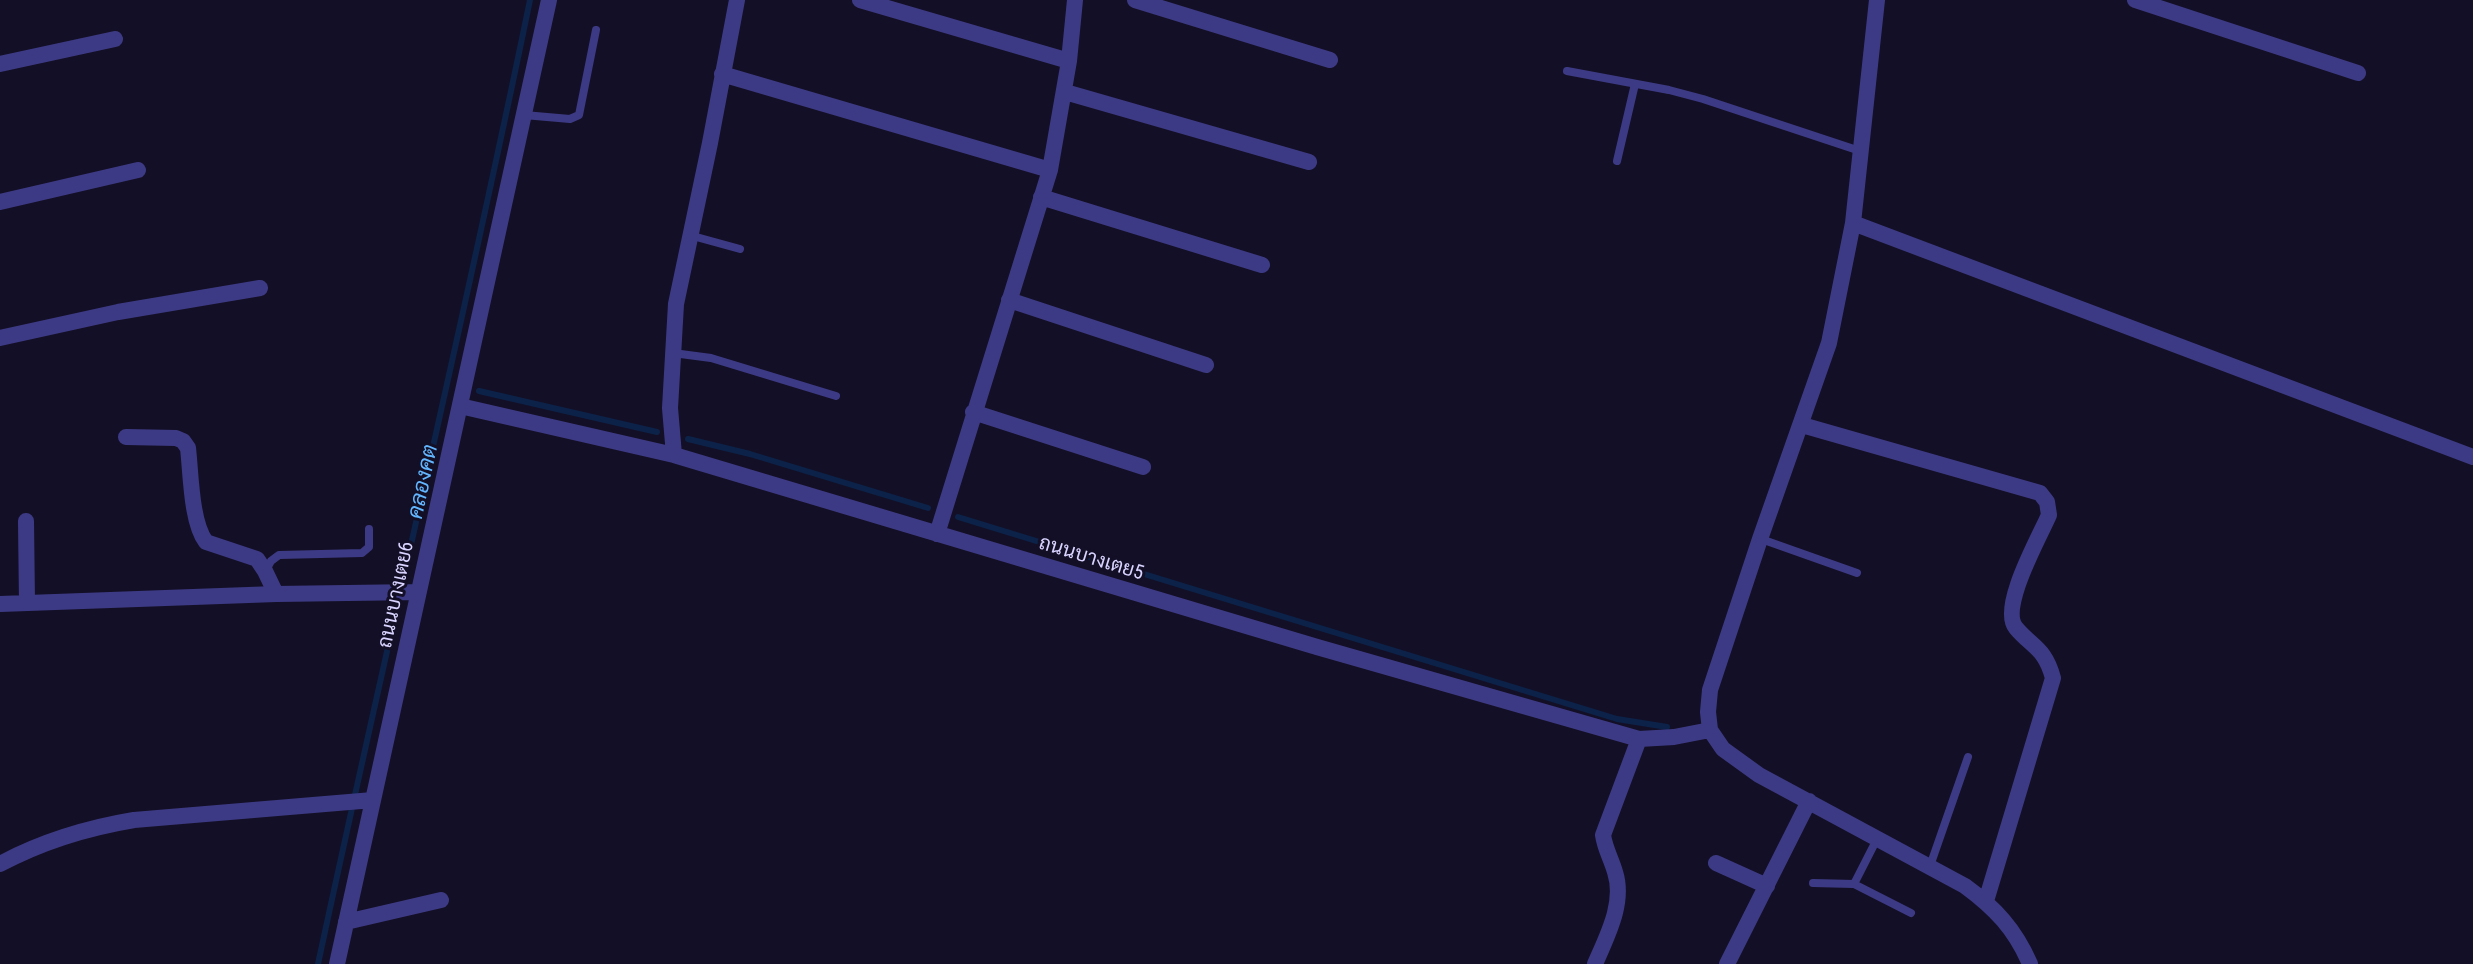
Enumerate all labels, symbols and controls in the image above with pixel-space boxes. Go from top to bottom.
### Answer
water label: คลองคต [403,442,445,522]
street label: ถนนบางเตย5 [1036,532,1146,586]
street label: ถนนบางเตย6 [374,539,420,651]

